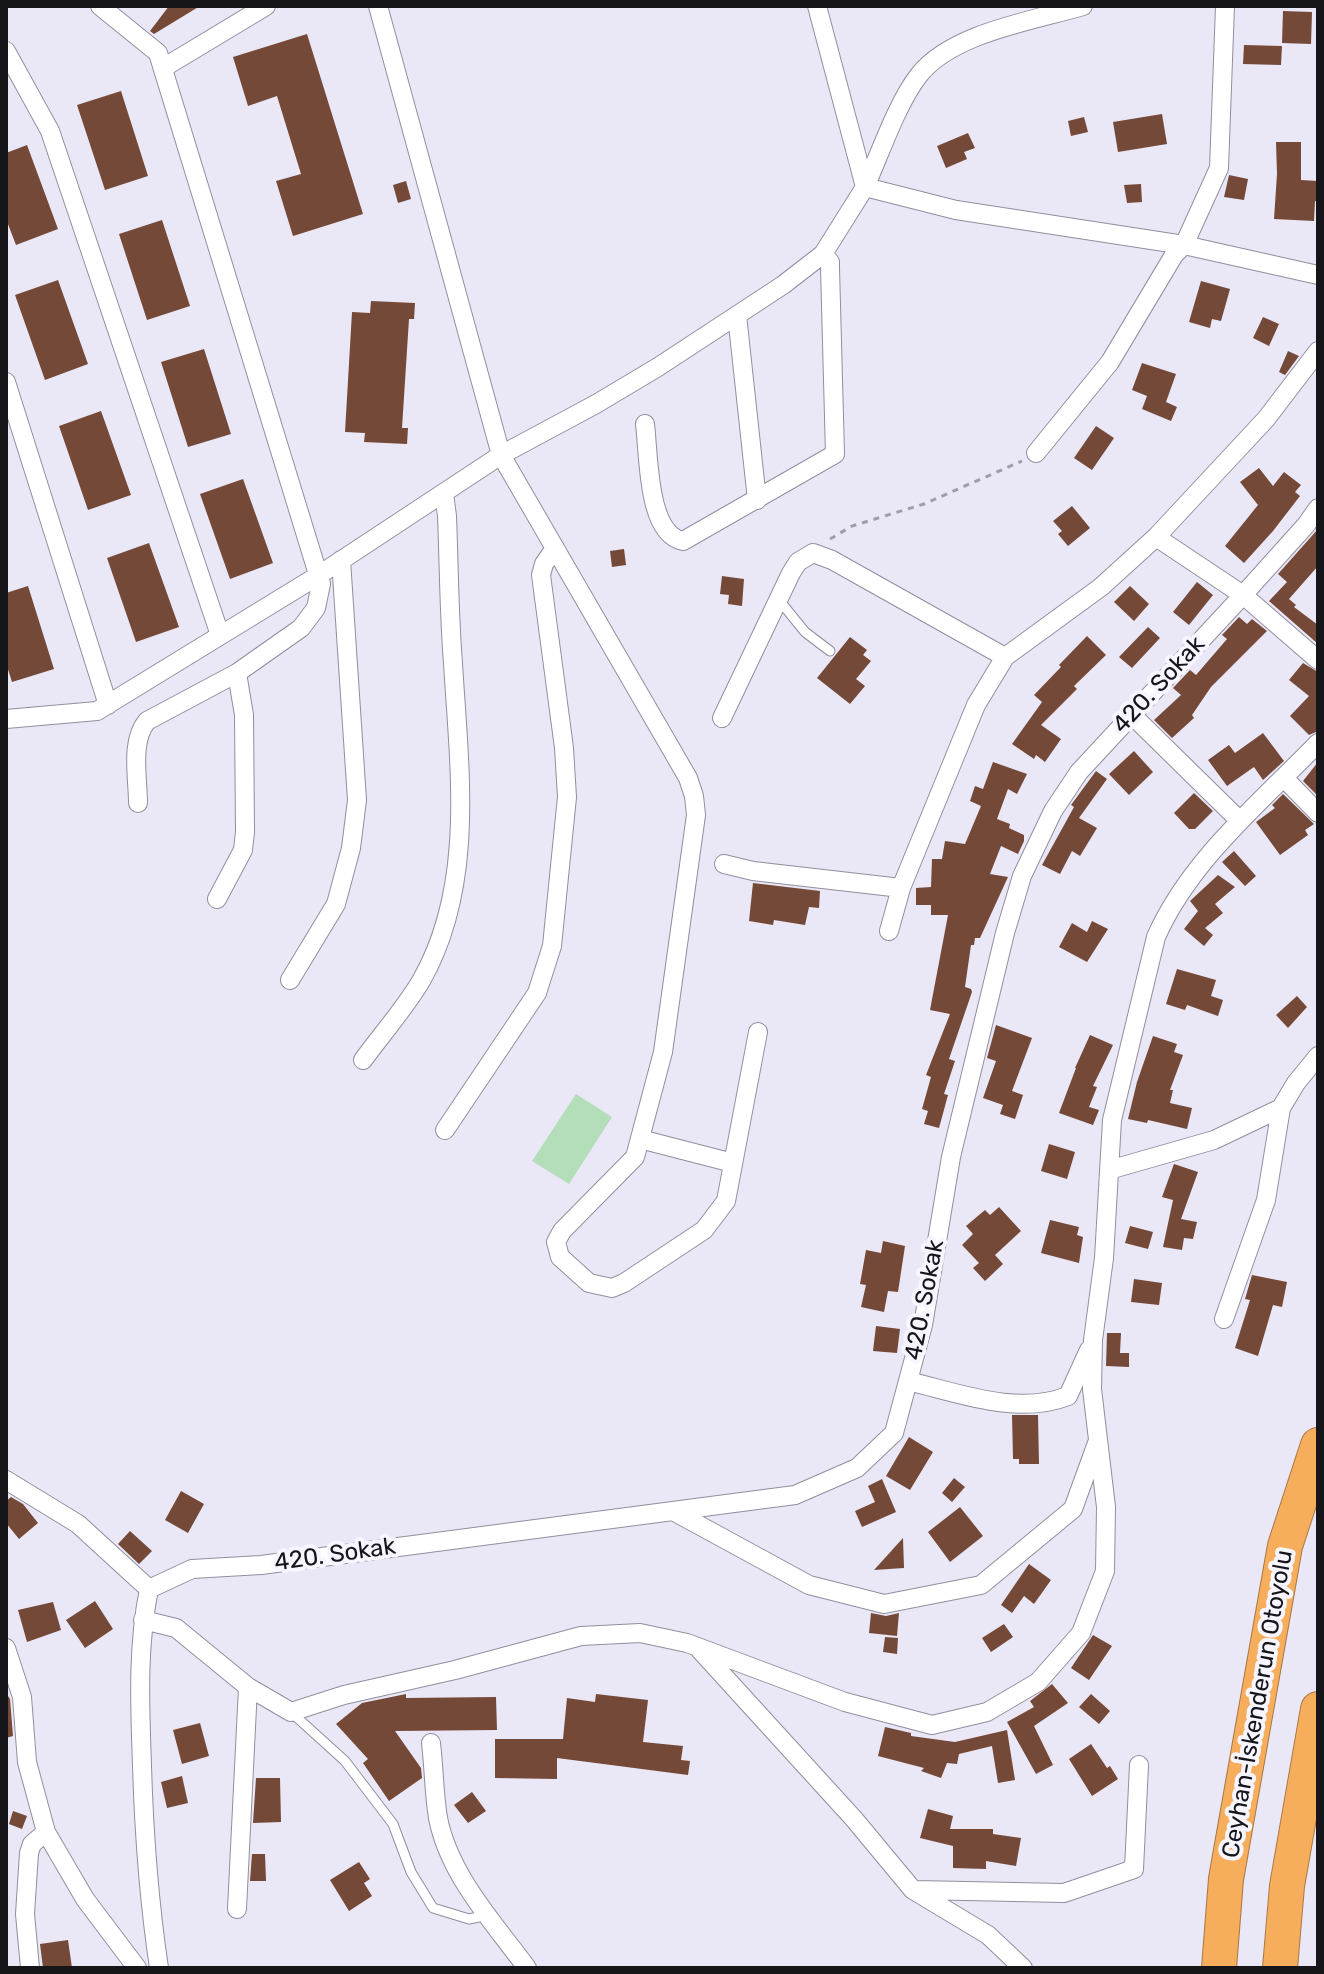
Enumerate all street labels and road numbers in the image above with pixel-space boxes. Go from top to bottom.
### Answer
street label: 420. Sokak [1107,630,1211,740]
street label: 420. Sokak [899,1237,951,1363]
street label: 420. Sokak [272,1532,398,1578]
street label: Ceyhan-İskenderun Otoyolu [1217,1548,1299,1860]

